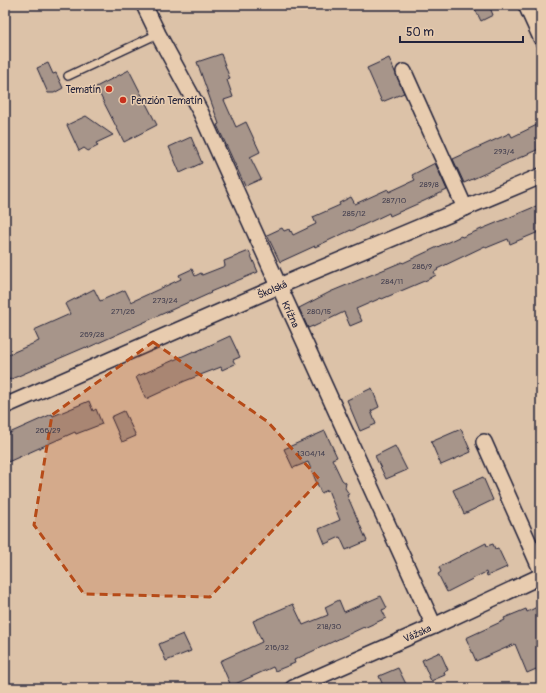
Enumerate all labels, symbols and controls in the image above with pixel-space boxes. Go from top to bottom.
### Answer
scale bar [400,18,523,44]
text: 50 m [406,25,434,40]
place label: Tematín [66,84,101,96]
marker: Tematín [104,84,114,94]
marker: Penzión Tematín [118,95,128,105]
place label: Penzión Tematín [131,95,203,107]
house number: 293/4 [494,147,515,156]
house number: 289/8 [419,180,439,189]
house number: 287/10 [382,196,407,205]
house number: 285/12 [342,209,366,218]
house number: 286/9 [412,262,432,271]
street label: Školská [255,276,289,302]
house number: 284/11 [381,277,403,286]
house number: 273/24 [152,296,178,305]
street label: Krížna [279,299,302,330]
house number: 271/26 [111,307,135,316]
house number: 280/15 [307,307,331,316]
house number: 269/28 [80,330,104,339]
house number: 266/29 [35,426,61,435]
house number: 1304/14 [297,449,326,458]
house number: 218/30 [317,622,342,631]
street label: Vážska [402,622,433,645]
house number: 216/32 [265,643,290,652]

